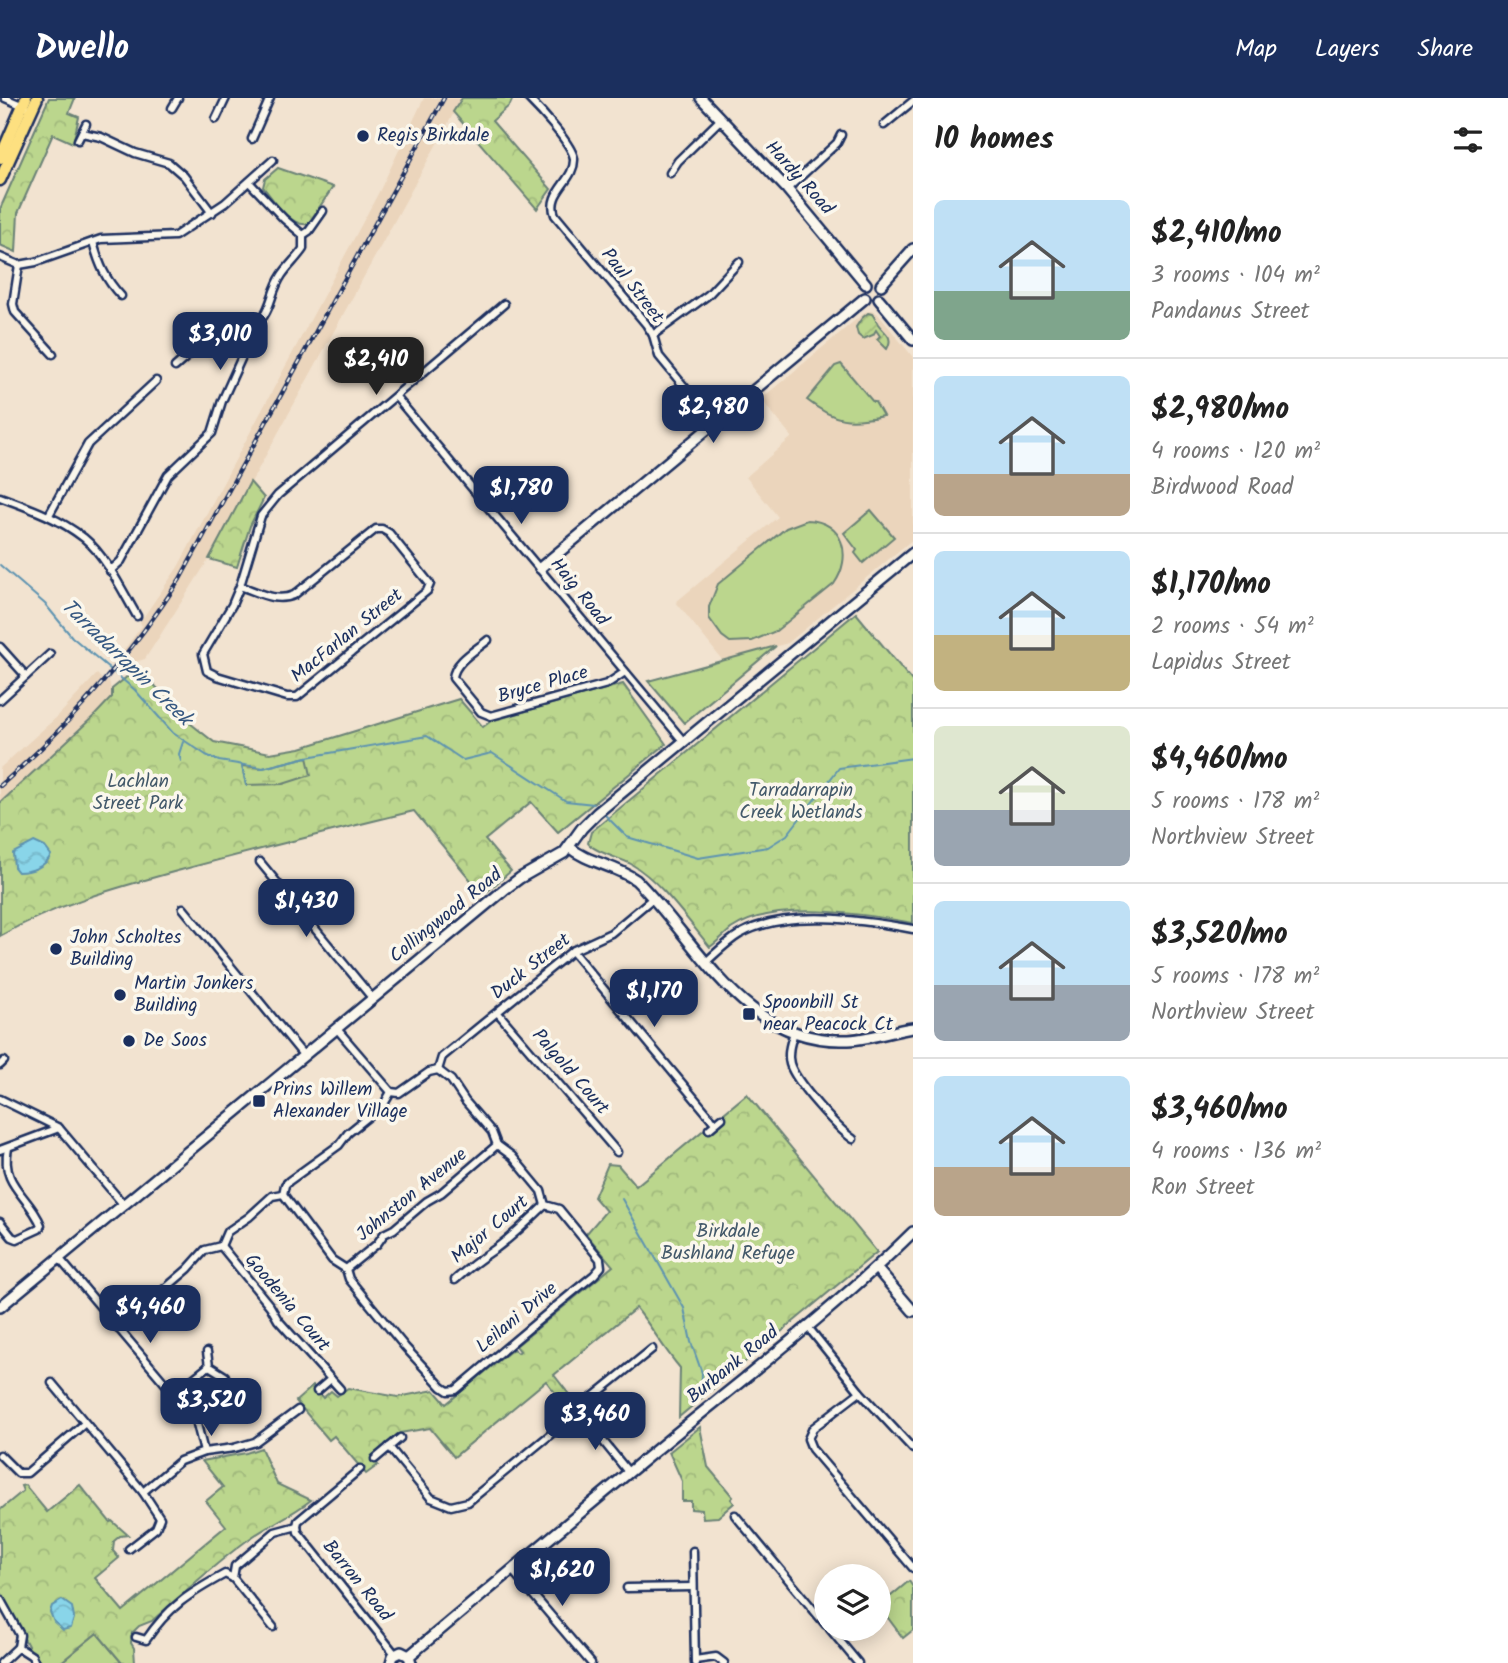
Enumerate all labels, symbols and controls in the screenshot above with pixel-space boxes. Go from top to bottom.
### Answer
text: Dwello [35,23,129,76]
text: Map [1235,30,1277,69]
text: Layers [1315,30,1379,69]
text: Share [1417,30,1473,69]
text: 10 homes [934,116,1054,164]
place label: Regis Birkdale [377,121,490,151]
icon: filters [1449,121,1487,159]
marker: Regis Birkdale [355,128,371,144]
street label: Hardy Road [757,134,841,223]
text: $2,410/mo [1151,210,1282,258]
icon: home [990,228,1074,312]
street label: Paul Street [593,242,672,331]
text: 3 rooms · 104 m² [1151,258,1320,294]
text: Pandanus Street [1151,294,1309,330]
pin: $3,010 [163,313,277,372]
text: $3,010 [189,317,251,353]
pin: $2,410 [319,338,433,397]
text: $2,410 [344,342,408,378]
pin: $2,980 [656,386,770,445]
text: $2,980/mo [1151,386,1289,434]
text: $2,980 [678,390,748,426]
icon: home [990,404,1074,488]
text: 4 rooms · 120 m² [1151,434,1320,470]
pin: $1,780 [464,466,578,526]
text: Birdwood Road [1151,470,1293,506]
text: $1,780 [490,471,552,507]
street label: Haig Road [542,551,616,633]
text: $1,170/mo [1151,561,1271,609]
icon: home [990,579,1074,663]
street label: MacFarlan Street [284,581,410,691]
water label: Tarradarrapin Creek [53,591,202,737]
text: 2 rooms · 54 m² [1151,609,1314,645]
text: Lapidus Street [1151,645,1291,681]
street label: Bryce Place [494,658,592,712]
text: $4,460/mo [1151,736,1288,784]
icon: home [990,754,1074,838]
park label: Lachlan Street Park [93,767,183,819]
park label: Tarradarrapin Creek Wetlands [739,776,863,828]
text: 5 rooms · 178 m² [1151,784,1319,820]
text: Northview Street [1151,820,1314,856]
street label: Collingwood Road [383,861,510,971]
pin: $1,430 [249,880,363,939]
text: $1,430 [274,884,338,920]
text: $3,520/mo [1151,911,1288,959]
place label: John Scholtes Building [70,923,181,975]
street label: Duck Street [485,926,578,1008]
icon: home [990,929,1074,1013]
marker: John Scholtes Building [48,941,64,957]
text: 5 rooms · 178 m² [1151,959,1319,995]
place label: Martin Jonkers Building [134,969,253,1021]
pin: $1,170 [597,970,711,1029]
text: $1,170 [626,974,682,1010]
marker: Martin Jonkers Building [112,987,128,1003]
place label: Spoonbill St near Peacock Ct [763,988,894,1040]
text: Northview Street [1151,995,1314,1031]
marker: Spoonbill St near Peacock Ct [741,1006,757,1022]
street label: Palgold Court [524,1022,617,1122]
place label: De Soos [143,1026,207,1056]
marker: De Soos [121,1033,137,1049]
place label: Prins Willem Alexander Village [273,1075,408,1127]
text: $3,460/mo [1151,1086,1288,1134]
marker: Prins Willem Alexander Village [251,1093,267,1109]
icon: home [990,1104,1074,1188]
text: 4 rooms · 136 m² [1151,1134,1321,1170]
street label: Johnston Avenue [350,1140,474,1249]
text: Ron Street [1151,1170,1255,1206]
street label: Major Court [444,1188,536,1272]
park label: Birkdale Bushland Refuge [661,1217,795,1269]
street label: Goodenia Court [237,1247,338,1359]
street label: Leilani Drive [469,1274,565,1361]
pin: $4,460 [93,1286,207,1345]
text: $4,460 [116,1290,184,1326]
street label: Burbank Road [680,1318,786,1412]
pin: $3,520 [154,1378,268,1438]
text: $3,520 [176,1383,246,1419]
pin: $3,460 [538,1392,652,1452]
text: $3,460 [560,1397,630,1433]
street label: Barron Road [314,1533,400,1629]
pin: $1,620 [505,1548,619,1608]
text: $1,620 [530,1553,594,1589]
map controls [814,1564,891,1641]
button: layers [814,1564,891,1641]

